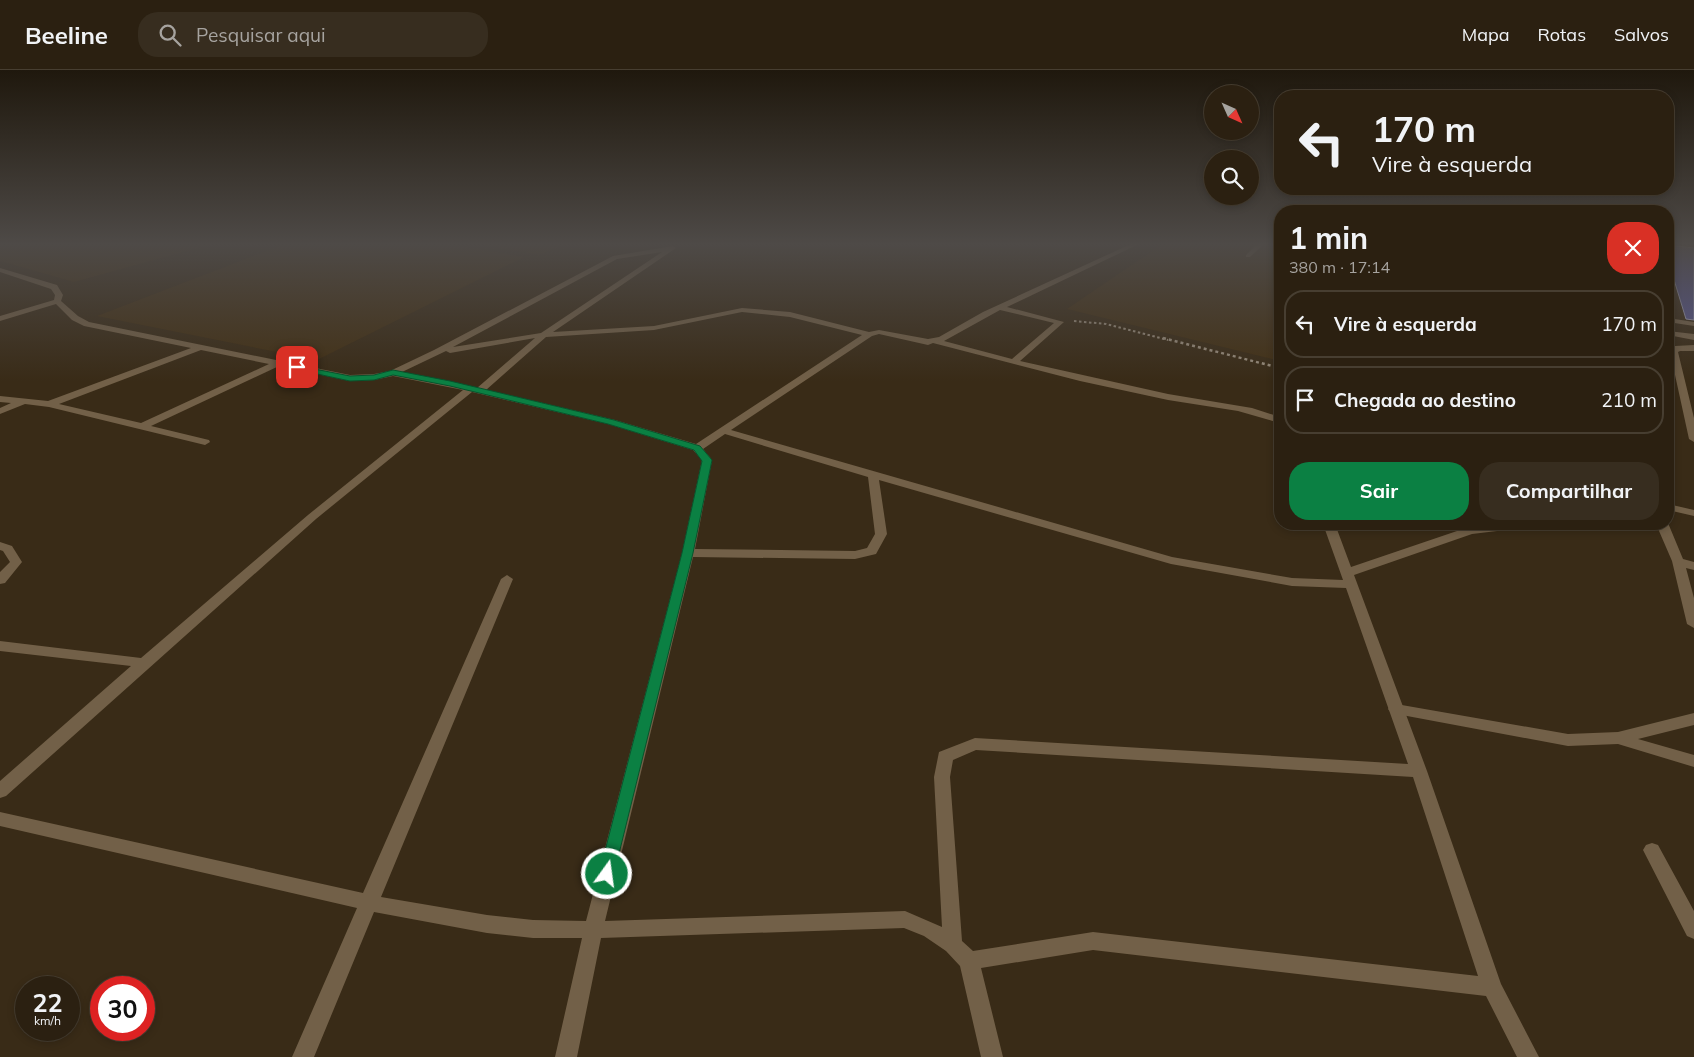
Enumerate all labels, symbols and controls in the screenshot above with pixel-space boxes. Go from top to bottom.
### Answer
search box [138,12,488,57]
text: Beeline [25,20,108,50]
icon: search [156,21,184,49]
text: Pesquisar aqui [196,23,326,47]
text: Mapa [1462,23,1510,46]
text: Rotas [1538,23,1586,46]
text: Salvos [1614,23,1669,46]
north arrow [1204,85,1259,140]
map controls [1204,85,1259,205]
text: 170 m [1372,107,1476,151]
icon: left [1289,110,1354,175]
button: search [1204,150,1259,205]
text: Vire à esquerda [1372,150,1532,178]
text: 1 min [1289,219,1368,257]
button: close [1607,222,1659,274]
text: 380 m · 17:14 [1289,257,1390,277]
icon: left [1291,310,1319,338]
text: Vire à esquerda [1334,312,1477,336]
text: 170 m [1601,312,1657,336]
pin [276,346,318,388]
icon: arrive [283,353,311,381]
icon: arrive [1291,386,1319,414]
text: Chegada ao destino [1334,388,1516,412]
text: 210 m [1601,388,1657,412]
button: Sair [1289,462,1469,520]
button: Compartilhar [1479,462,1659,520]
position arrow [580,847,632,899]
speed limit sign: 30 [90,976,155,1041]
text: 22 [32,987,63,1018]
text: km/h [34,1013,61,1028]

